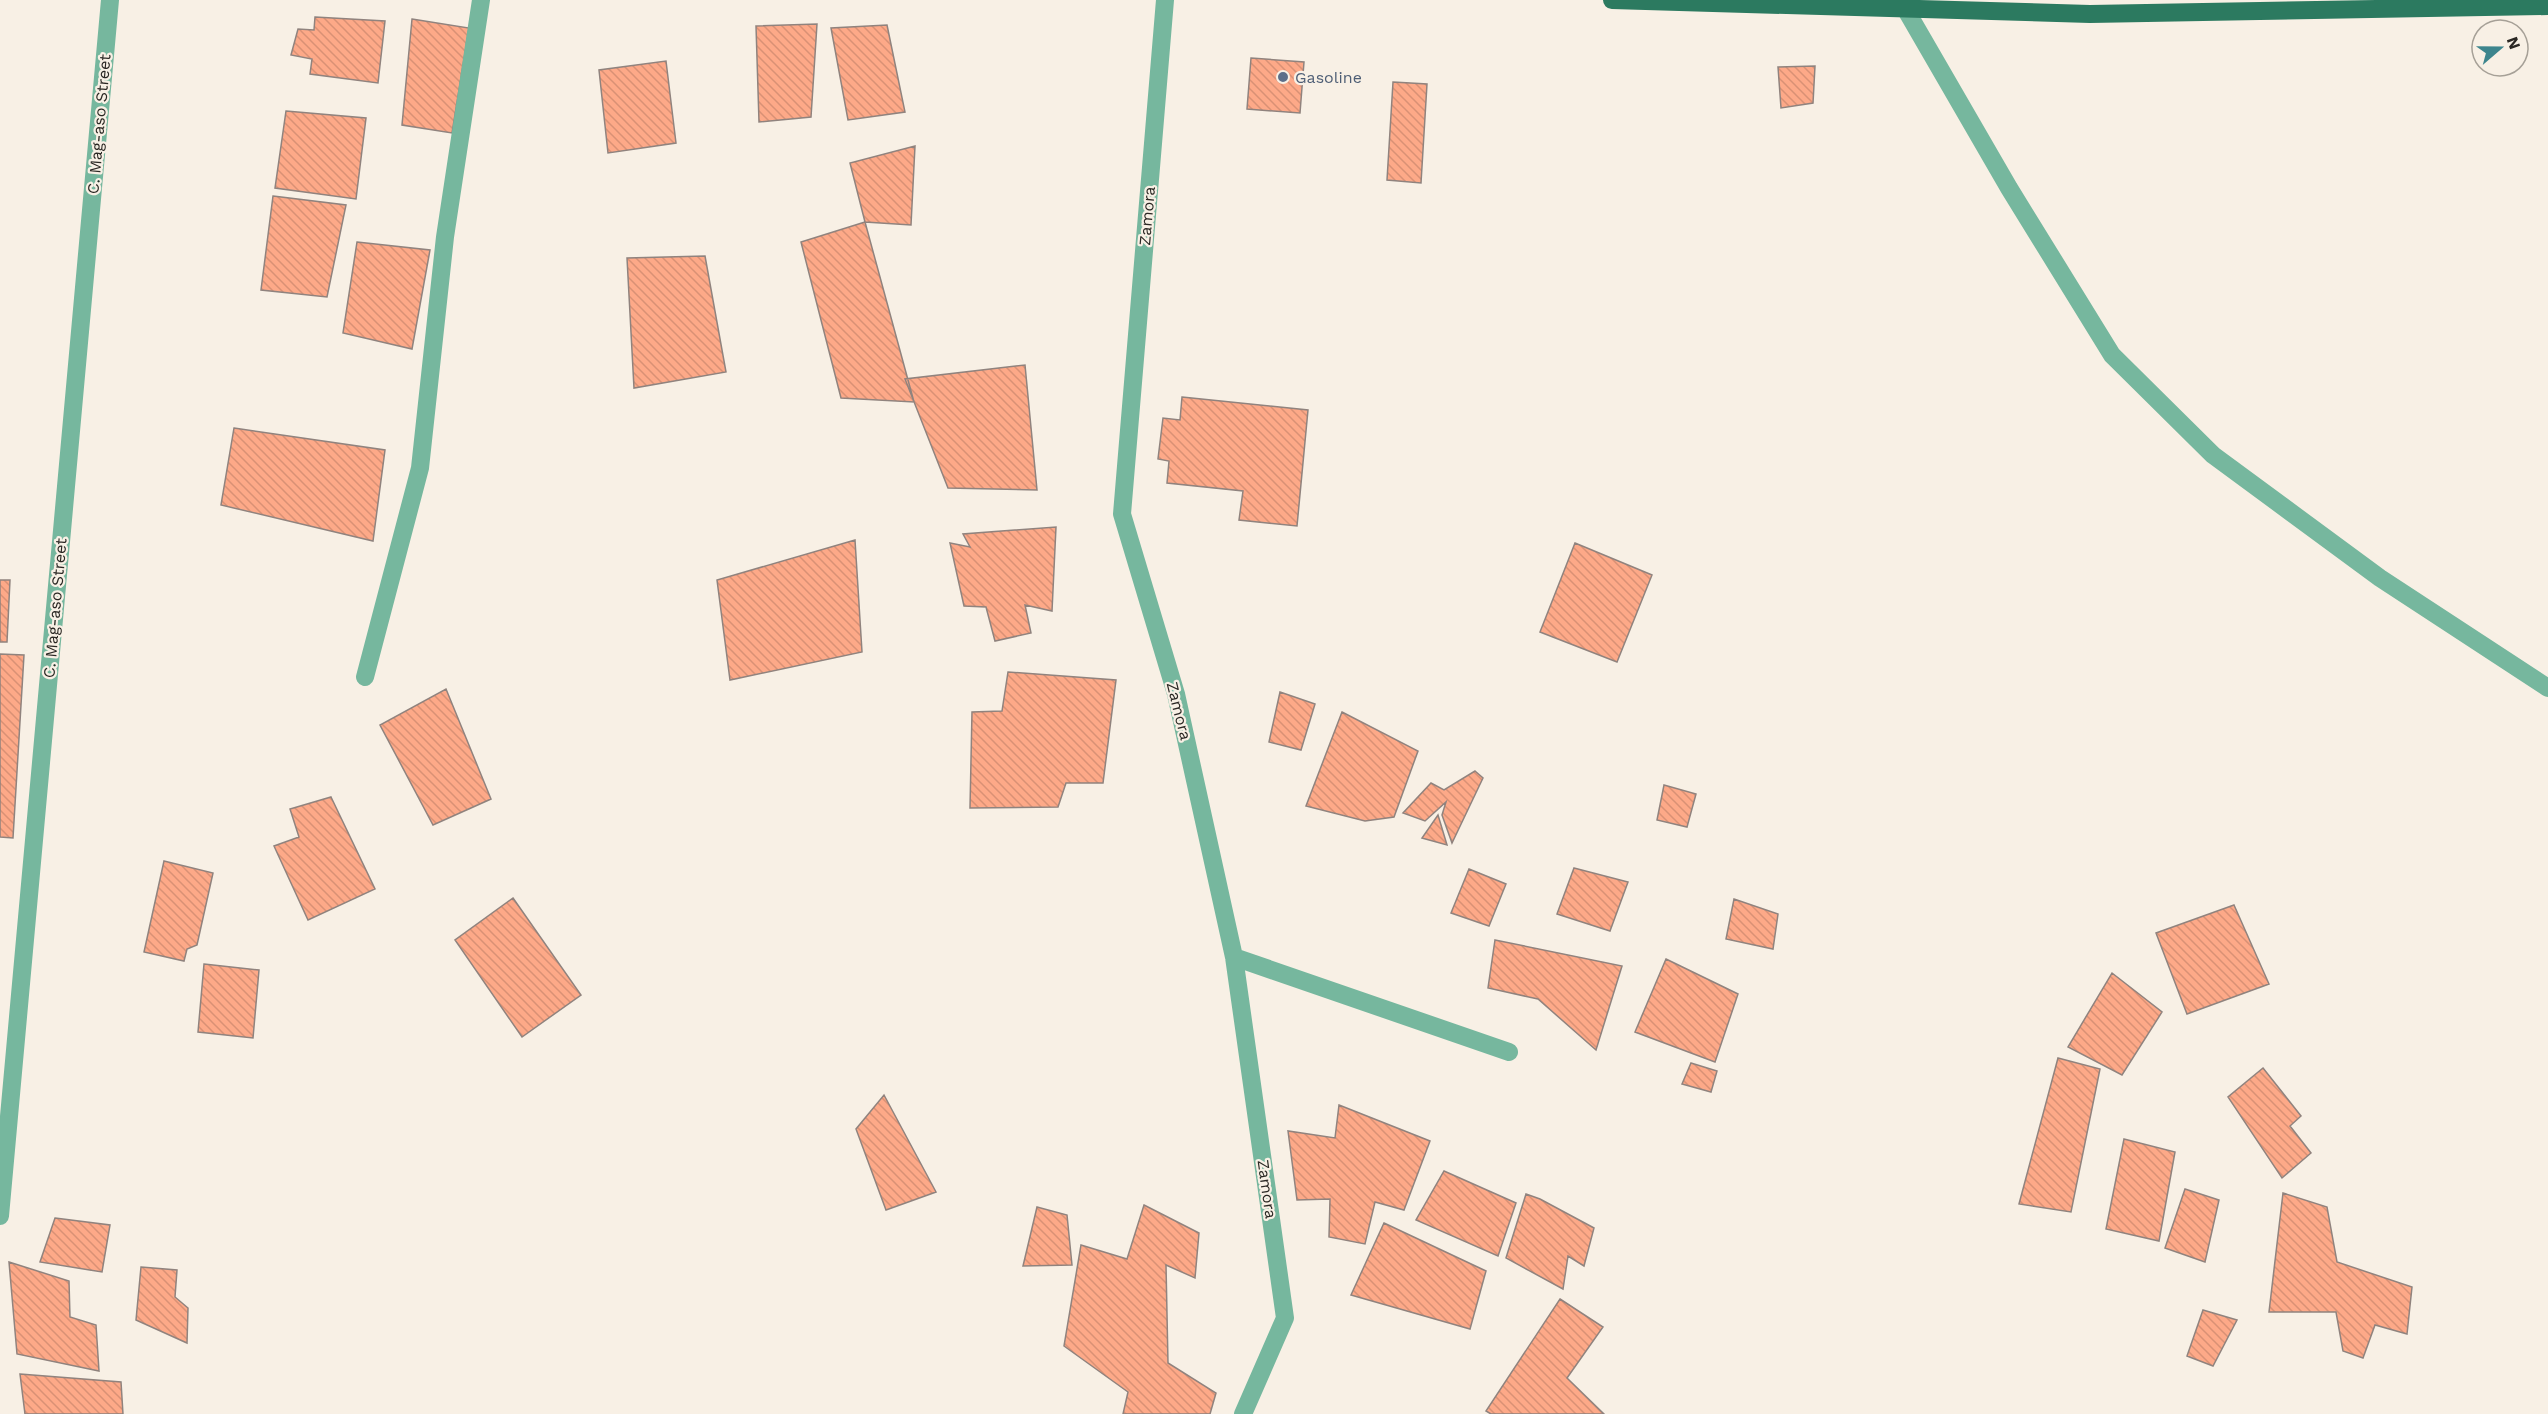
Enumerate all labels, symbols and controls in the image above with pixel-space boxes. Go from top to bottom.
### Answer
north arrow [2470,18,2530,78]
text: N [2503,34,2525,52]
street label: C. Mag-aso Street [83,53,115,195]
place label: Gasoline [1295,68,1362,87]
marker: Gasoline [1276,70,1290,84]
street label: Zamora [1135,186,1159,246]
street label: C. Mag-aso Street [39,537,71,679]
street label: Zamora [1163,680,1195,742]
street label: Zamora [1253,1158,1281,1220]

